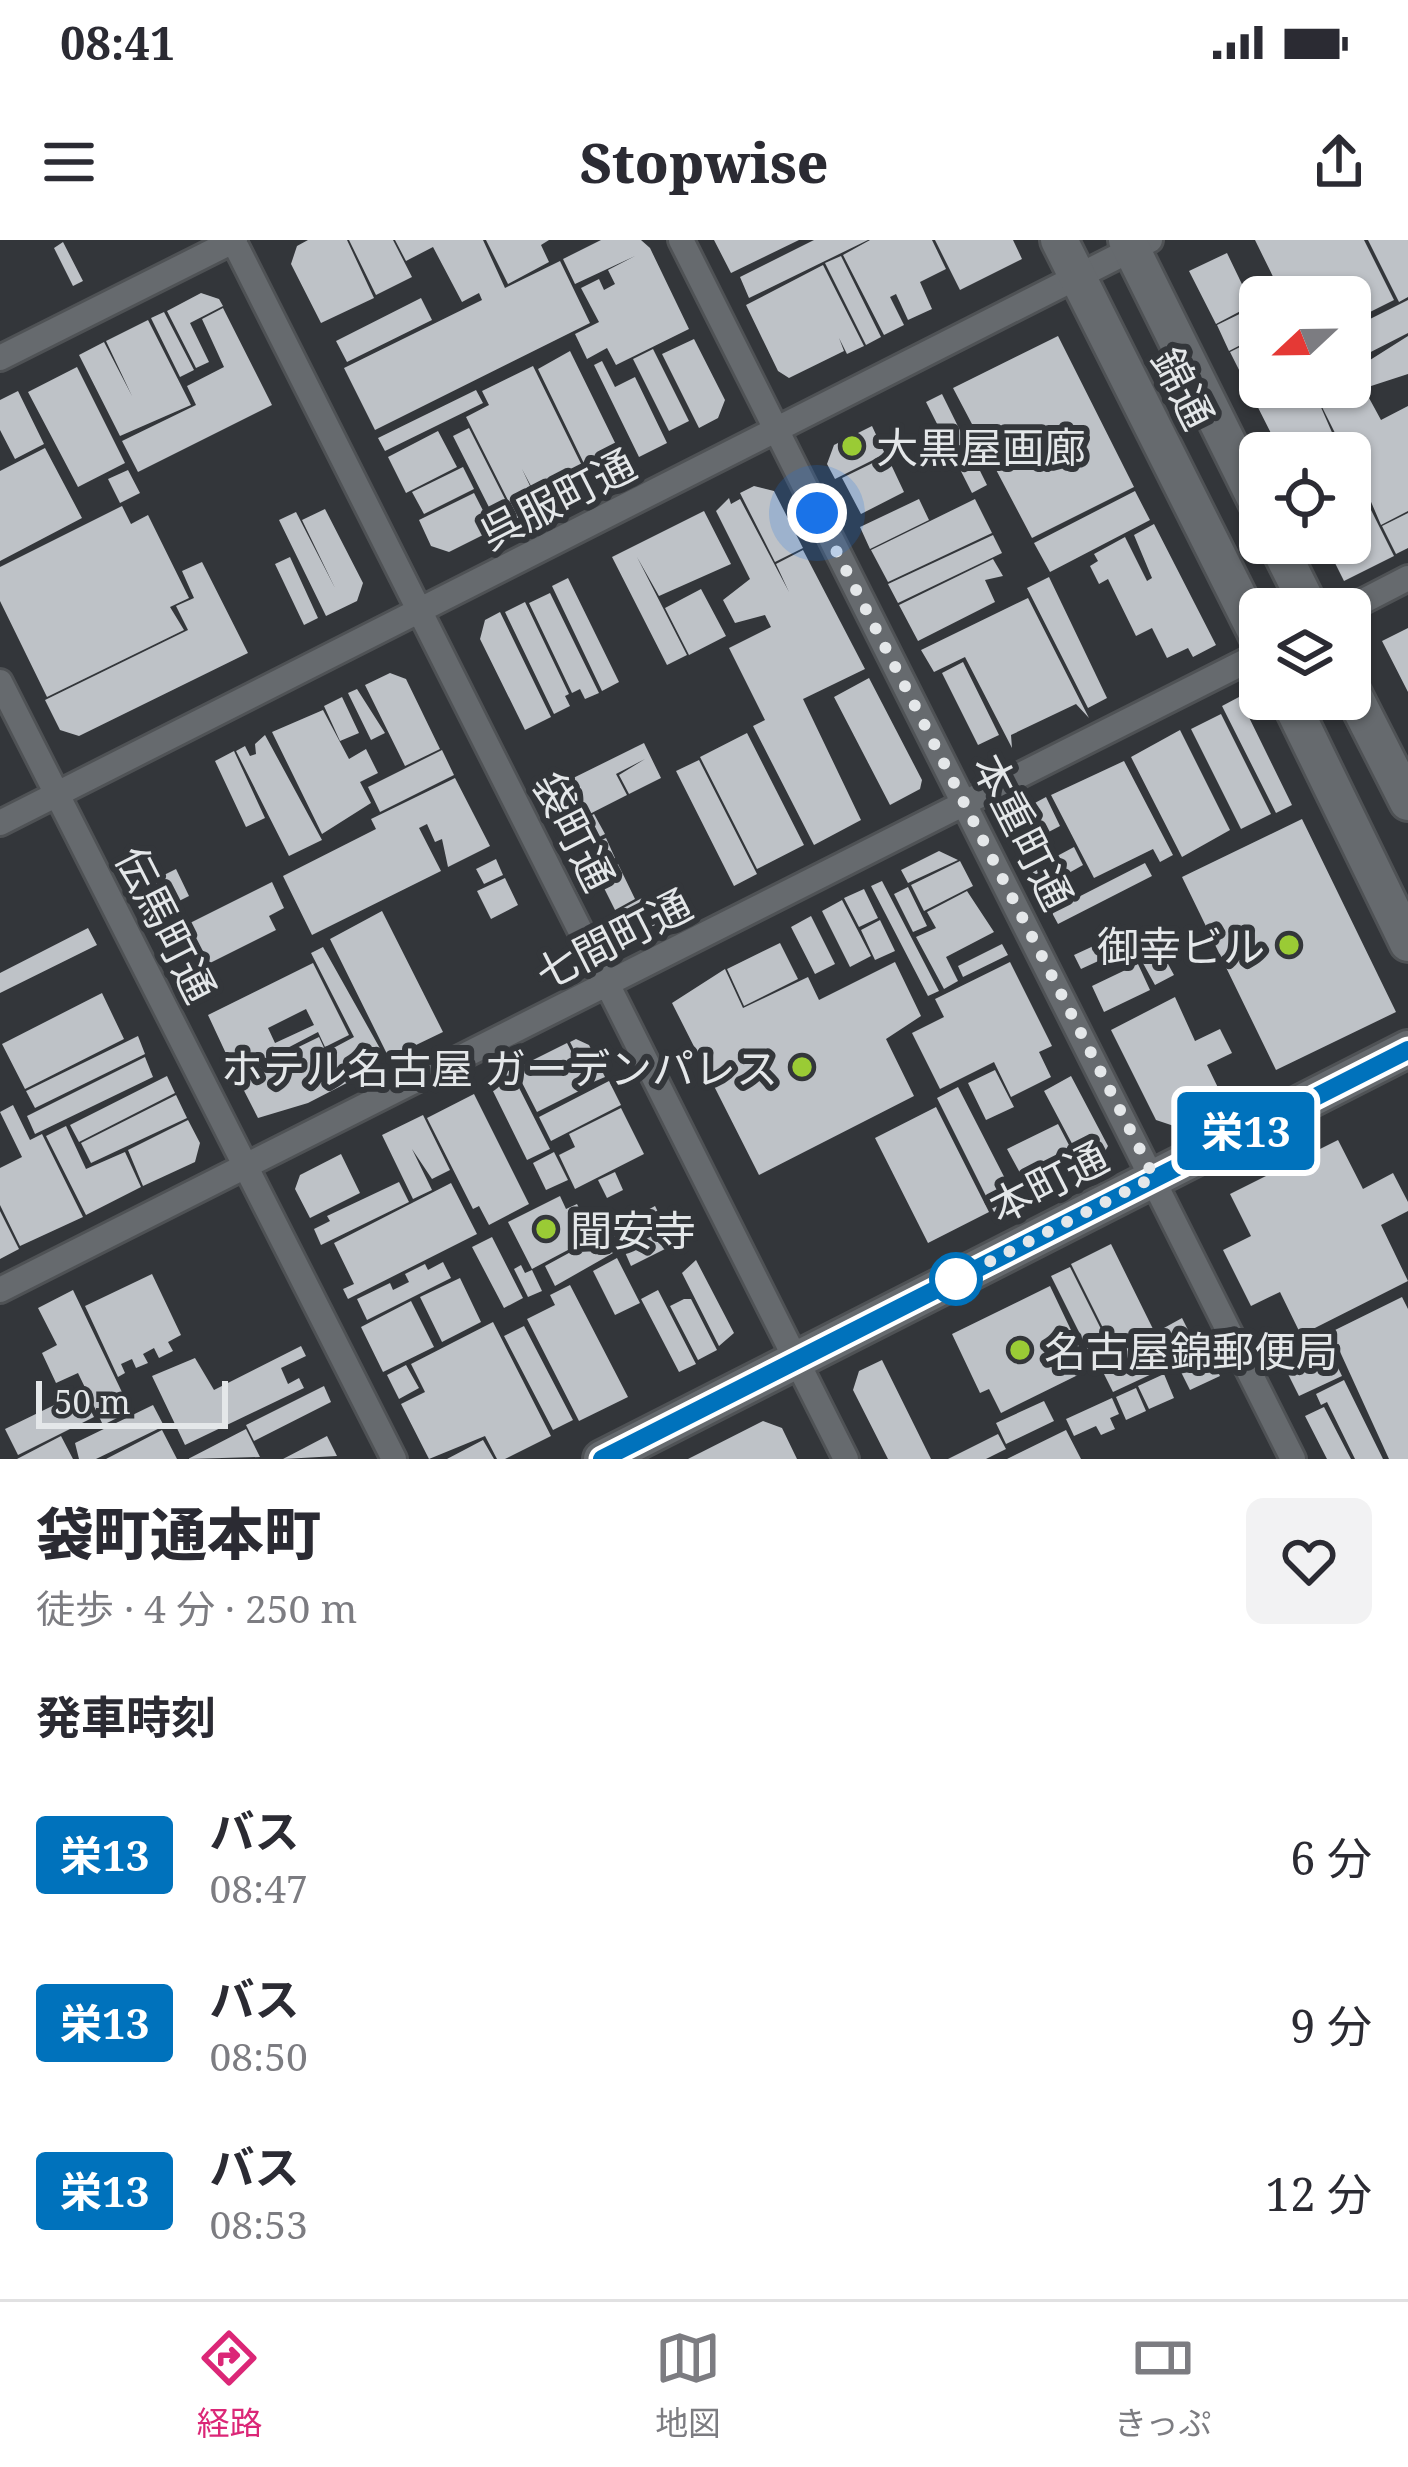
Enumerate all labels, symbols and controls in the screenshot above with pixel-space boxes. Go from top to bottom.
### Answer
text: 08:41 [60,12,175,73]
text: Stopwise [580,125,828,199]
icon: menu [36,129,102,195]
icon: share [1306,129,1372,195]
north arrow [1239,276,1371,408]
map controls [1239,276,1371,720]
street label: 錦通 [1140,338,1228,438]
place label: 大黒屋画廊 [876,418,1086,475]
button: locate [1239,432,1371,564]
marker: 大黒屋画廊 [839,433,865,459]
street label: 呉服町通 [469,434,645,562]
your location [787,483,847,543]
button: layers [1239,588,1371,720]
street label: 本重町通 [960,743,1088,919]
street label: 袋町通 [521,762,629,900]
street label: 伝馬町通 [103,836,231,1012]
street label: 七間町通 [525,874,701,1002]
place label: 御幸ビル [1097,917,1265,974]
marker: 御幸ビル [1276,932,1302,958]
place label: ホテル名古屋 ガーデンパレス [221,1039,778,1096]
marker: ホテル名古屋 ガーデンパレス [789,1054,815,1080]
line badge: 栄13 [1177,1092,1315,1170]
text: 栄13 [1201,1102,1291,1159]
street label: 本町通 [979,1127,1117,1235]
place label: 聞安寺 [570,1201,696,1258]
marker: 聞安寺 [533,1216,559,1242]
unlabelled marker [931,1254,981,1304]
place label: 名古屋錦郵便局 [1044,1322,1338,1379]
marker: 名古屋錦郵便局 [1007,1337,1033,1363]
scale bar [36,1375,228,1428]
text: 50 m [54,1379,131,1424]
text: 袋町通本町 [36,1494,321,1572]
button: heart [1246,1498,1372,1624]
text: 徒歩 · 4 分 · 250 m [36,1581,357,1634]
text: 発車時刻 [36,1686,216,1747]
text: バス [209,1800,299,1861]
text: 栄13 [60,1826,149,1883]
text: 6 分 [1290,1827,1372,1888]
text: 08:47 [209,1861,308,1914]
text: バス [209,1968,299,2029]
text: 栄13 [60,1994,149,2051]
text: 9 分 [1290,1995,1372,2056]
text: 08:50 [209,2029,308,2082]
text: バス [209,2136,299,2197]
text: 栄13 [60,2162,149,2219]
text: 12 分 [1265,2163,1372,2224]
text: 08:53 [209,2197,308,2250]
tab: 経路 [196,2325,262,2445]
tab: 地図 [655,2325,721,2445]
tab: きっぷ [1114,2325,1212,2445]

